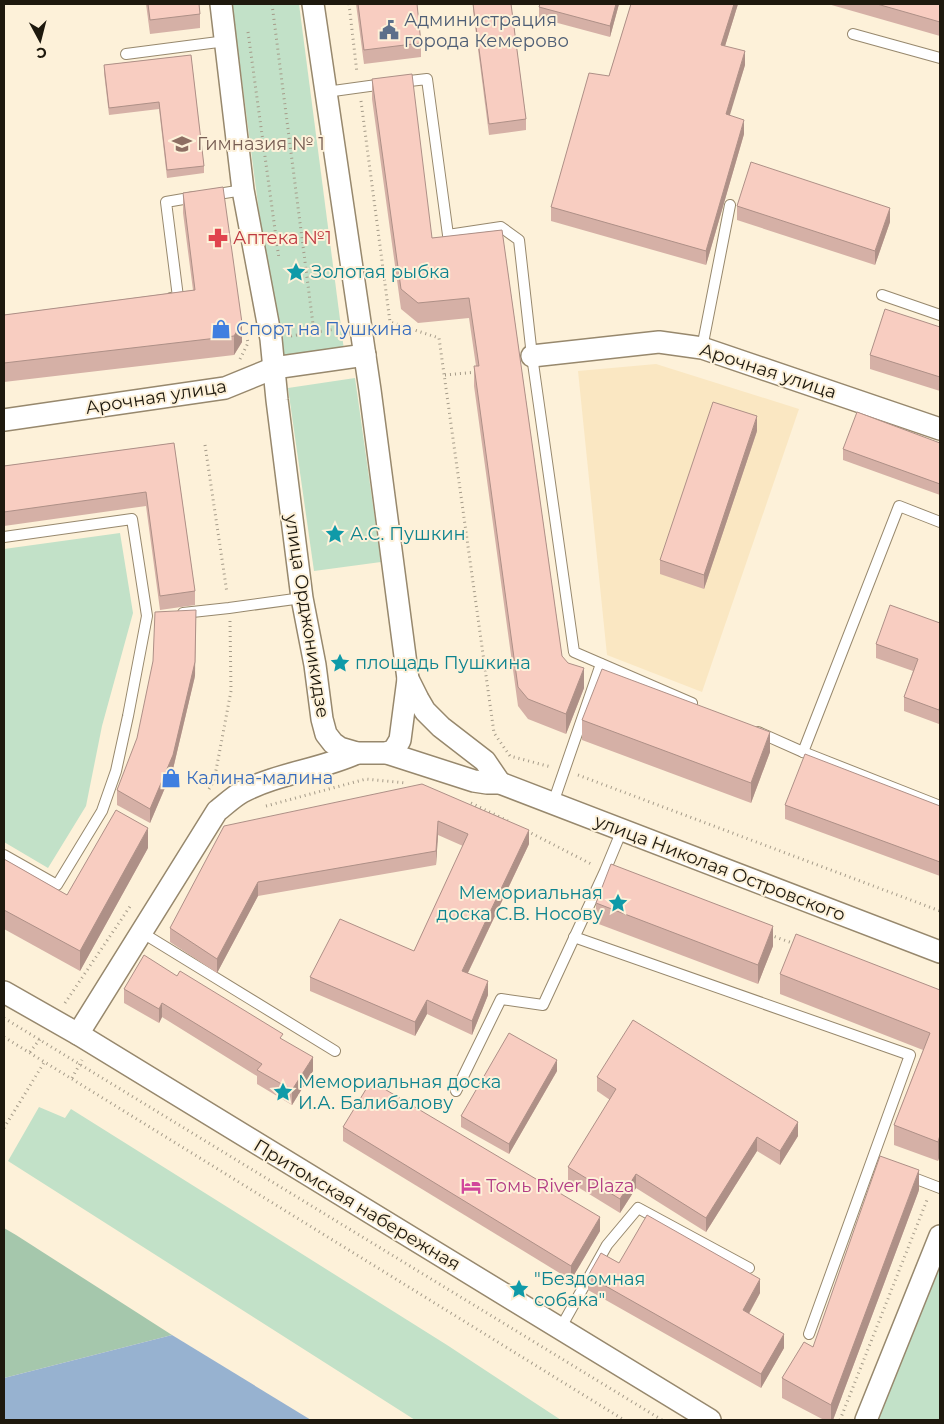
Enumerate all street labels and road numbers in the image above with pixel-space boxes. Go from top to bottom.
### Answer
street label: Арочная улица [697,339,839,403]
street label: Арочная улица [84,375,228,419]
street label: улица Орджоникидзе [280,512,334,719]
street label: улица Николая Островского [591,810,849,926]
street label: Притомская набережная [250,1135,464,1275]

